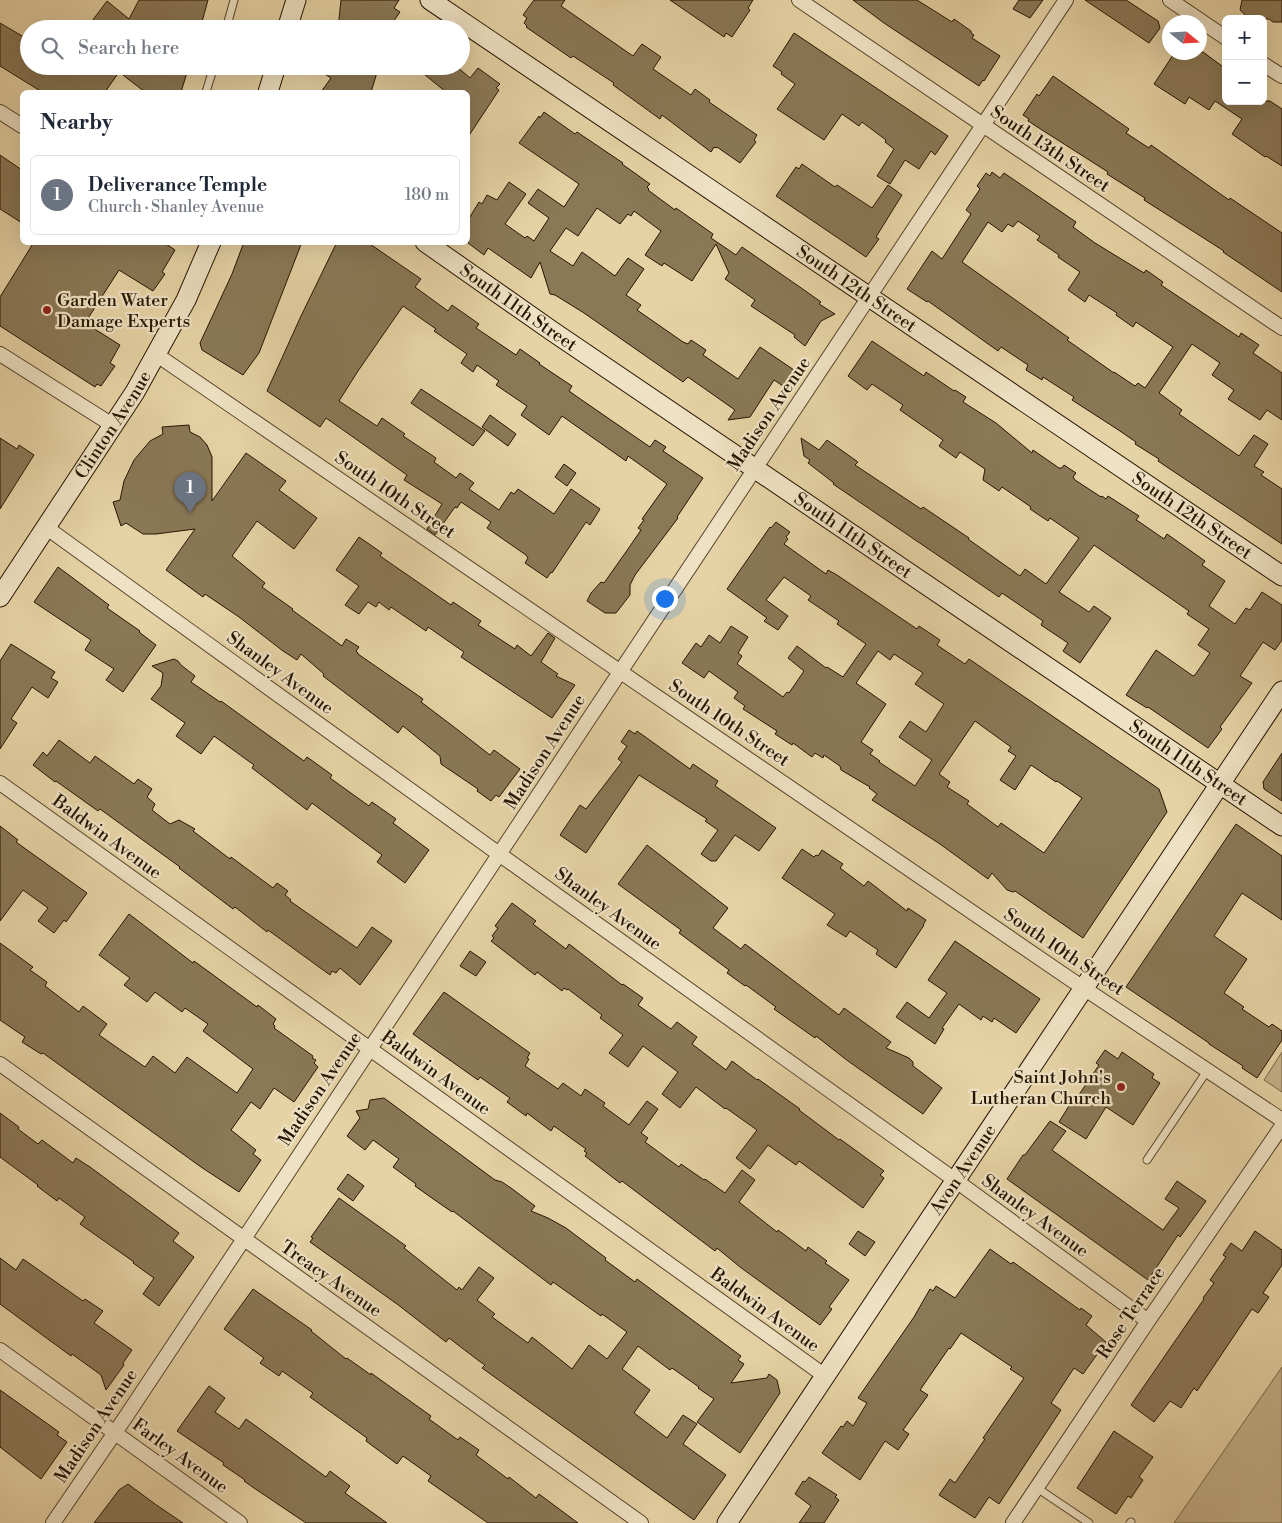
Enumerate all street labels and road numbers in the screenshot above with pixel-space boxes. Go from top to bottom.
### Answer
street label: South 13th Street [986,101,1115,198]
street label: South 12th Street [792,240,922,338]
street label: South 11th Street [455,258,582,356]
street label: Madison Avenue [722,352,816,476]
street label: Clinton Avenue [69,366,156,483]
street label: South 10th Street [330,446,460,544]
street label: South 12th Street [1128,466,1257,564]
street label: South 11th Street [790,487,917,584]
street label: Shanley Avenue [222,626,338,720]
street label: South 10th Street [664,674,794,772]
street label: Madison Avenue [499,690,591,814]
street label: South 11th Street [1125,714,1252,811]
street label: Baldwin Avenue [47,789,166,884]
street label: Shanley Avenue [550,862,666,956]
street label: South 10th Street [999,903,1129,1001]
street label: Baldwin Avenue [376,1025,495,1120]
street label: Madison Avenue [273,1027,367,1151]
street label: Avon Avenue [924,1120,1001,1220]
street label: Shanley Avenue [977,1169,1093,1263]
street label: Treacy Avenue [276,1236,386,1322]
street label: Baldwin Avenue [705,1262,824,1357]
street label: Rose Terrace [1092,1262,1170,1364]
street label: Madison Avenue [49,1364,143,1488]
street label: Farley Avenue [127,1413,233,1499]

